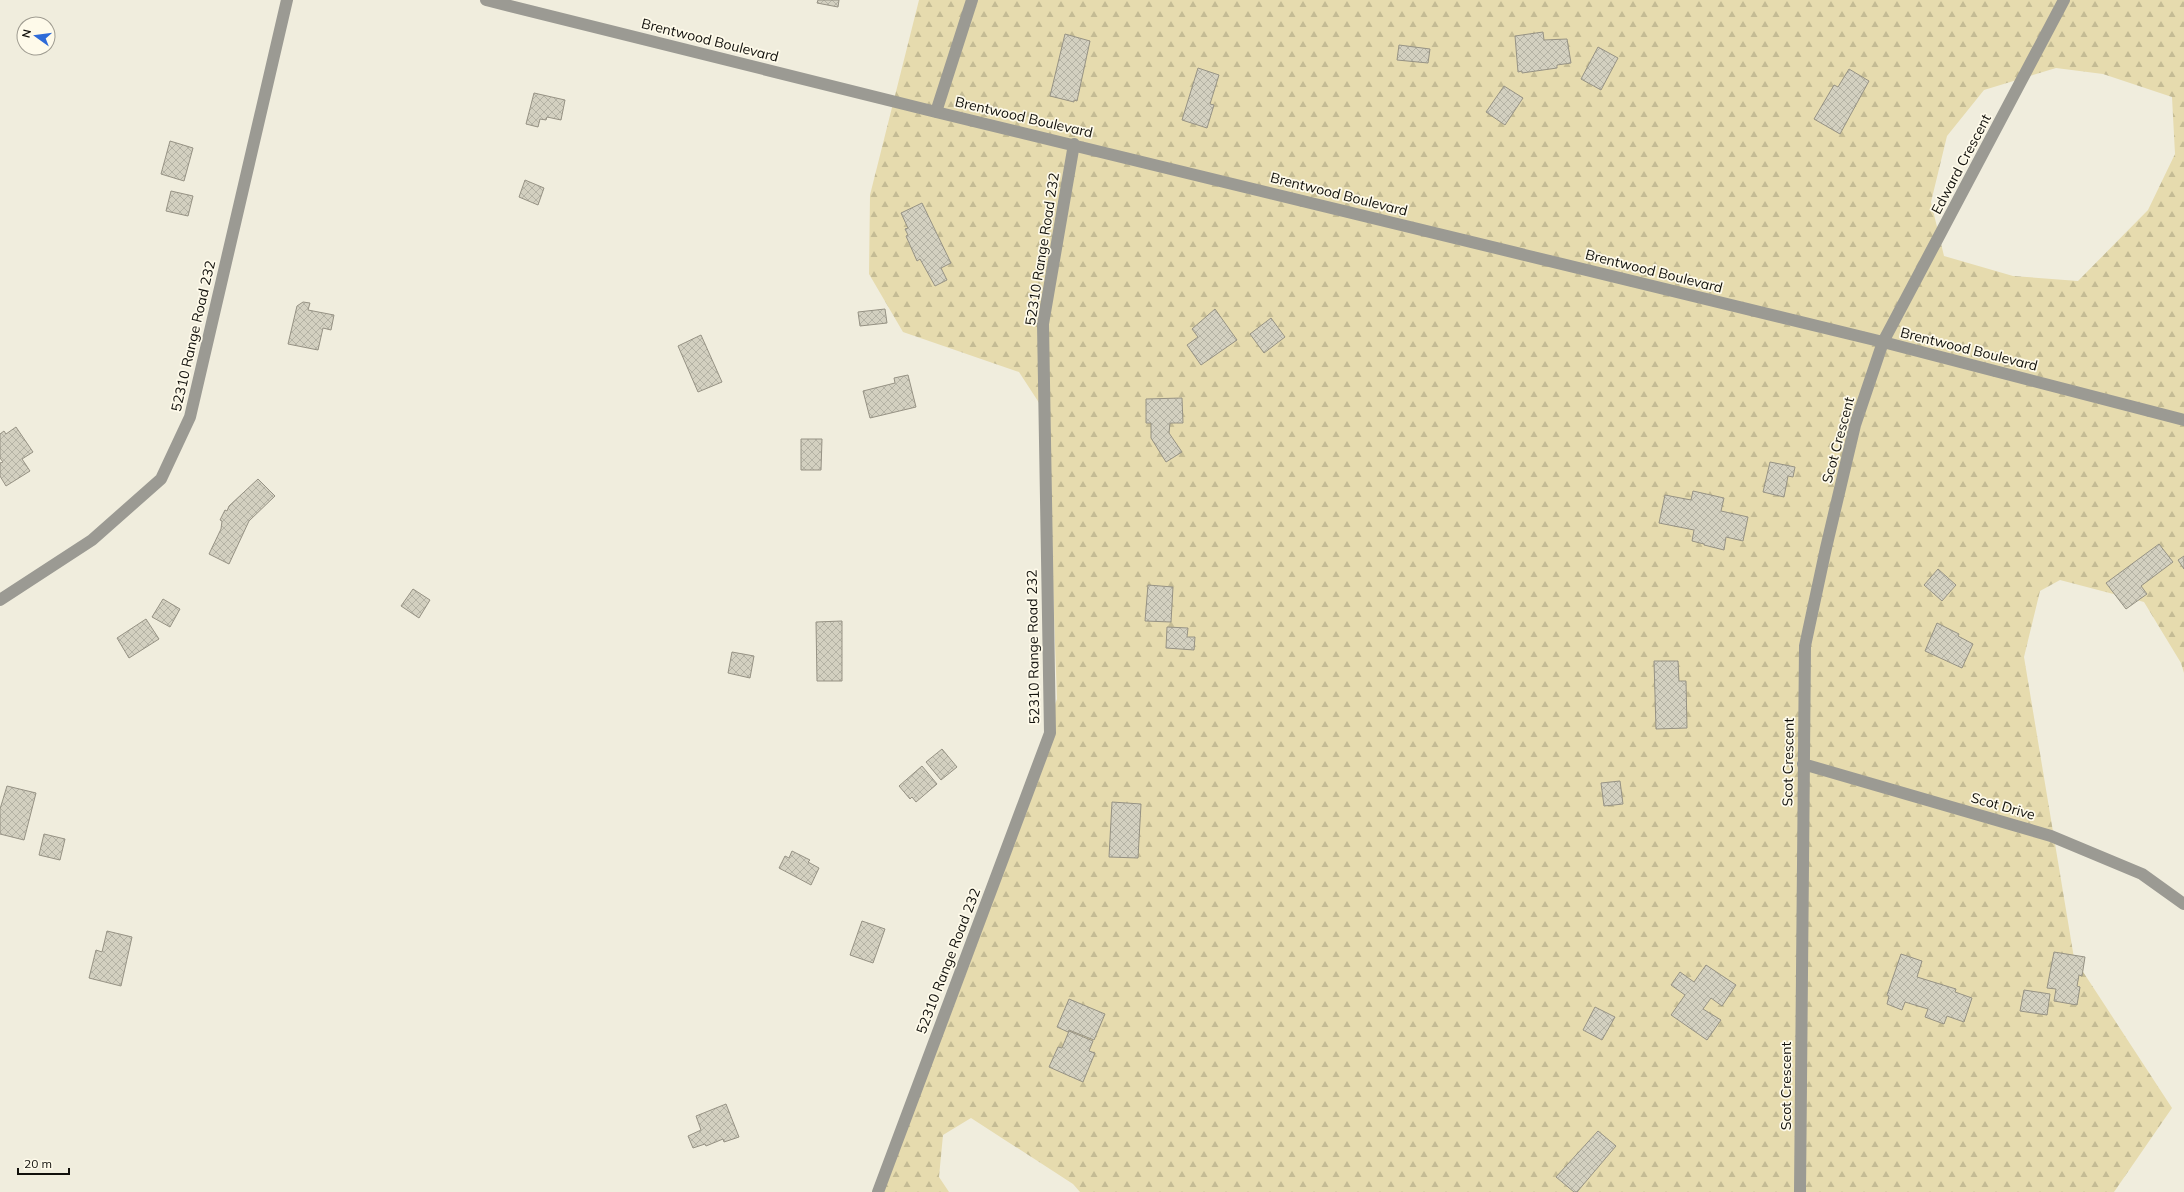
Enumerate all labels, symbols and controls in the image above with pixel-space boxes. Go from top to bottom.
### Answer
street label: Brentwood Boulevard [639,14,781,66]
north arrow [16,16,56,56]
text: N [18,28,34,39]
street label: Brentwood Boulevard [953,92,1095,142]
street label: Edward Crescent [1927,111,1995,217]
street label: Brentwood Boulevard [1268,168,1410,220]
street label: 52310 Range Road 232 [1021,171,1063,327]
street label: Brentwood Boulevard [1583,245,1725,297]
street label: 52310 Range Road 232 [167,259,219,413]
street label: Brentwood Boulevard [1898,323,2040,375]
street label: Scot Crescent [1818,395,1858,485]
street label: 52310 Range Road 232 [1023,569,1043,725]
street label: Scot Crescent [1778,717,1798,806]
street label: Scot Drive [1969,788,2037,824]
street label: 52310 Range Road 232 [912,886,984,1036]
street label: Scot Crescent [1777,1042,1795,1130]
scale bar [18,1150,69,1176]
text: 20 m [24,1156,52,1171]

